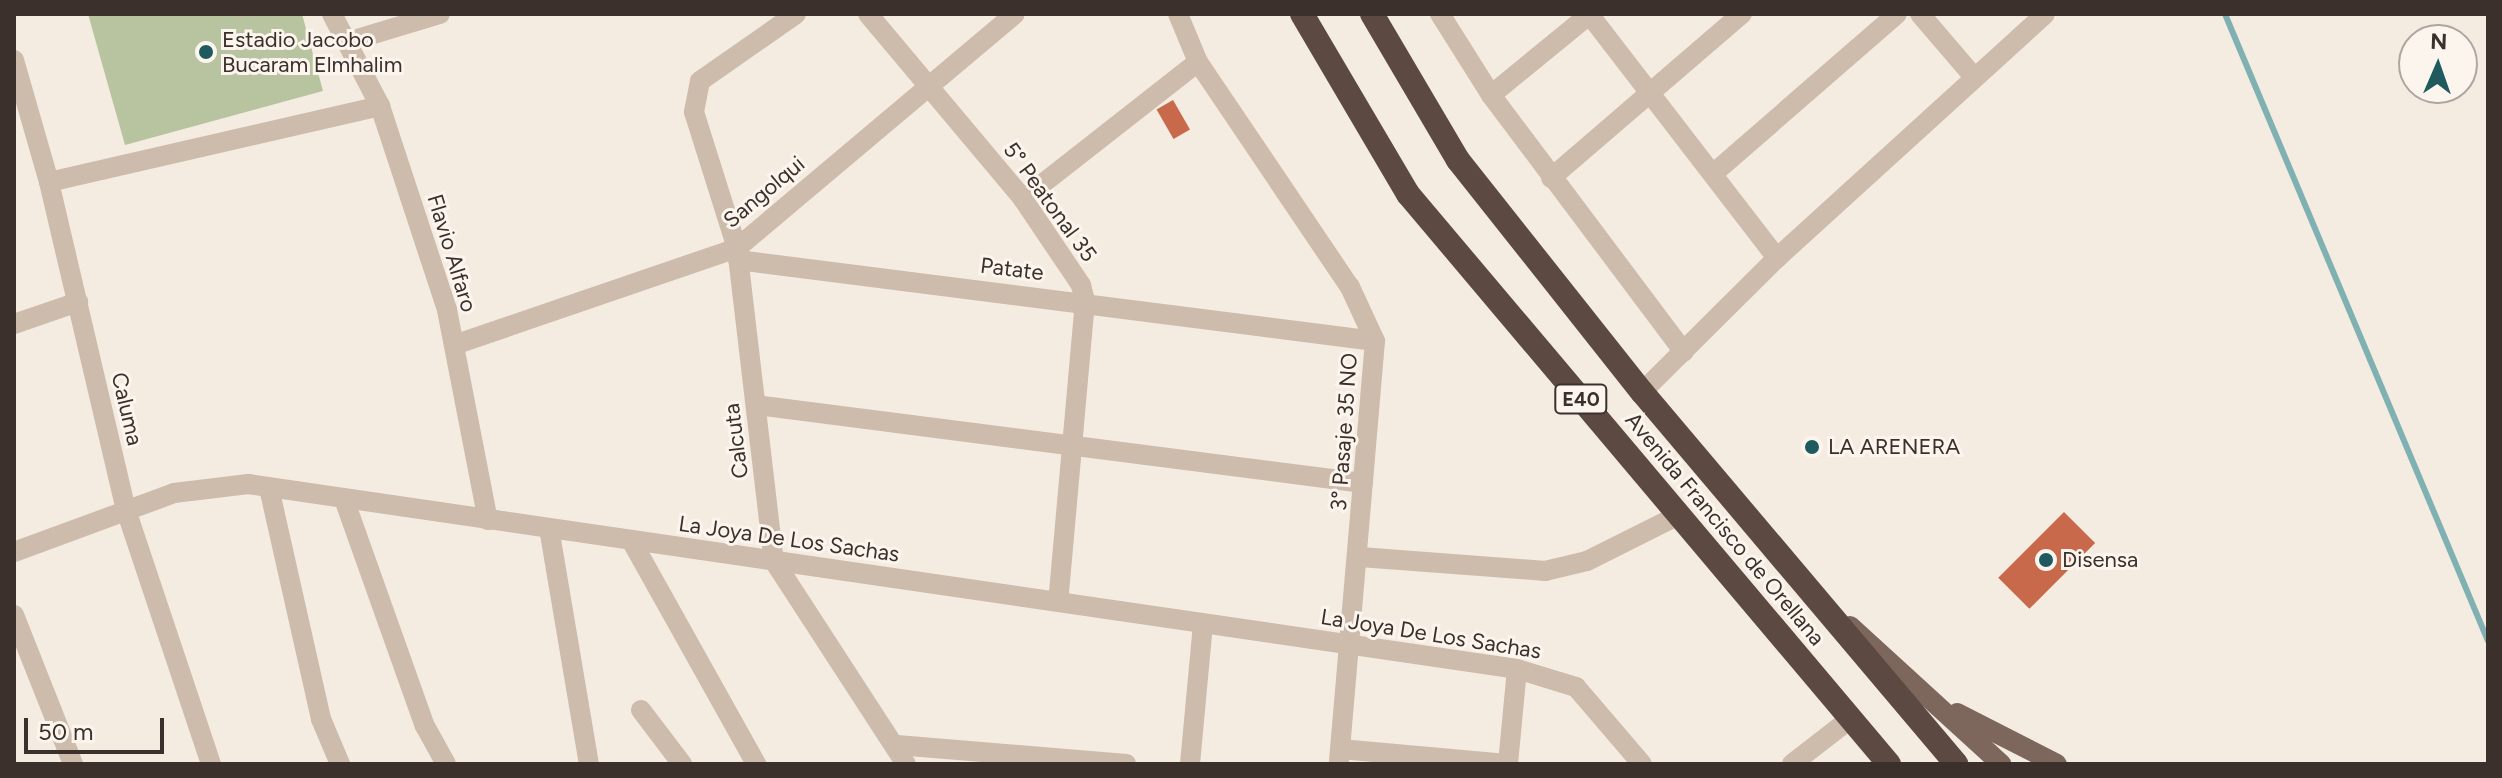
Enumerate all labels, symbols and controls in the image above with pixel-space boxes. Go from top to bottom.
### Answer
north arrow [2398,24,2478,104]
place label: Estadio Jacobo Bucaram Elmhalim [222,26,402,78]
text: N [2430,28,2448,55]
marker: Estadio Jacobo Bucaram Elmhalim [197,43,215,61]
street label: 5° Peatonal 35 [998,137,1102,267]
street label: Sangolqui [718,151,810,233]
street label: Flavio Alfaro [422,191,482,315]
street label: Patate [979,252,1045,286]
street label: 3° Pasaje 35 NO [1325,352,1363,512]
street label: Caluma [106,370,148,448]
road number: E40 [1553,383,1609,415]
street label: Calcuta [718,402,754,480]
street label: Avenida Francisco de Orellana [1620,407,1830,651]
place label: LA ARENERA [1828,434,1960,460]
marker: LA ARENERA [1803,438,1821,456]
street label: La Joya De Los Sachas [677,510,901,568]
place label: Disensa [2062,547,2138,573]
marker: Disensa [2037,551,2055,569]
street label: La Joya De Los Sachas [1319,604,1543,664]
scale bar [28,702,168,752]
text: 50 m [38,717,94,746]

